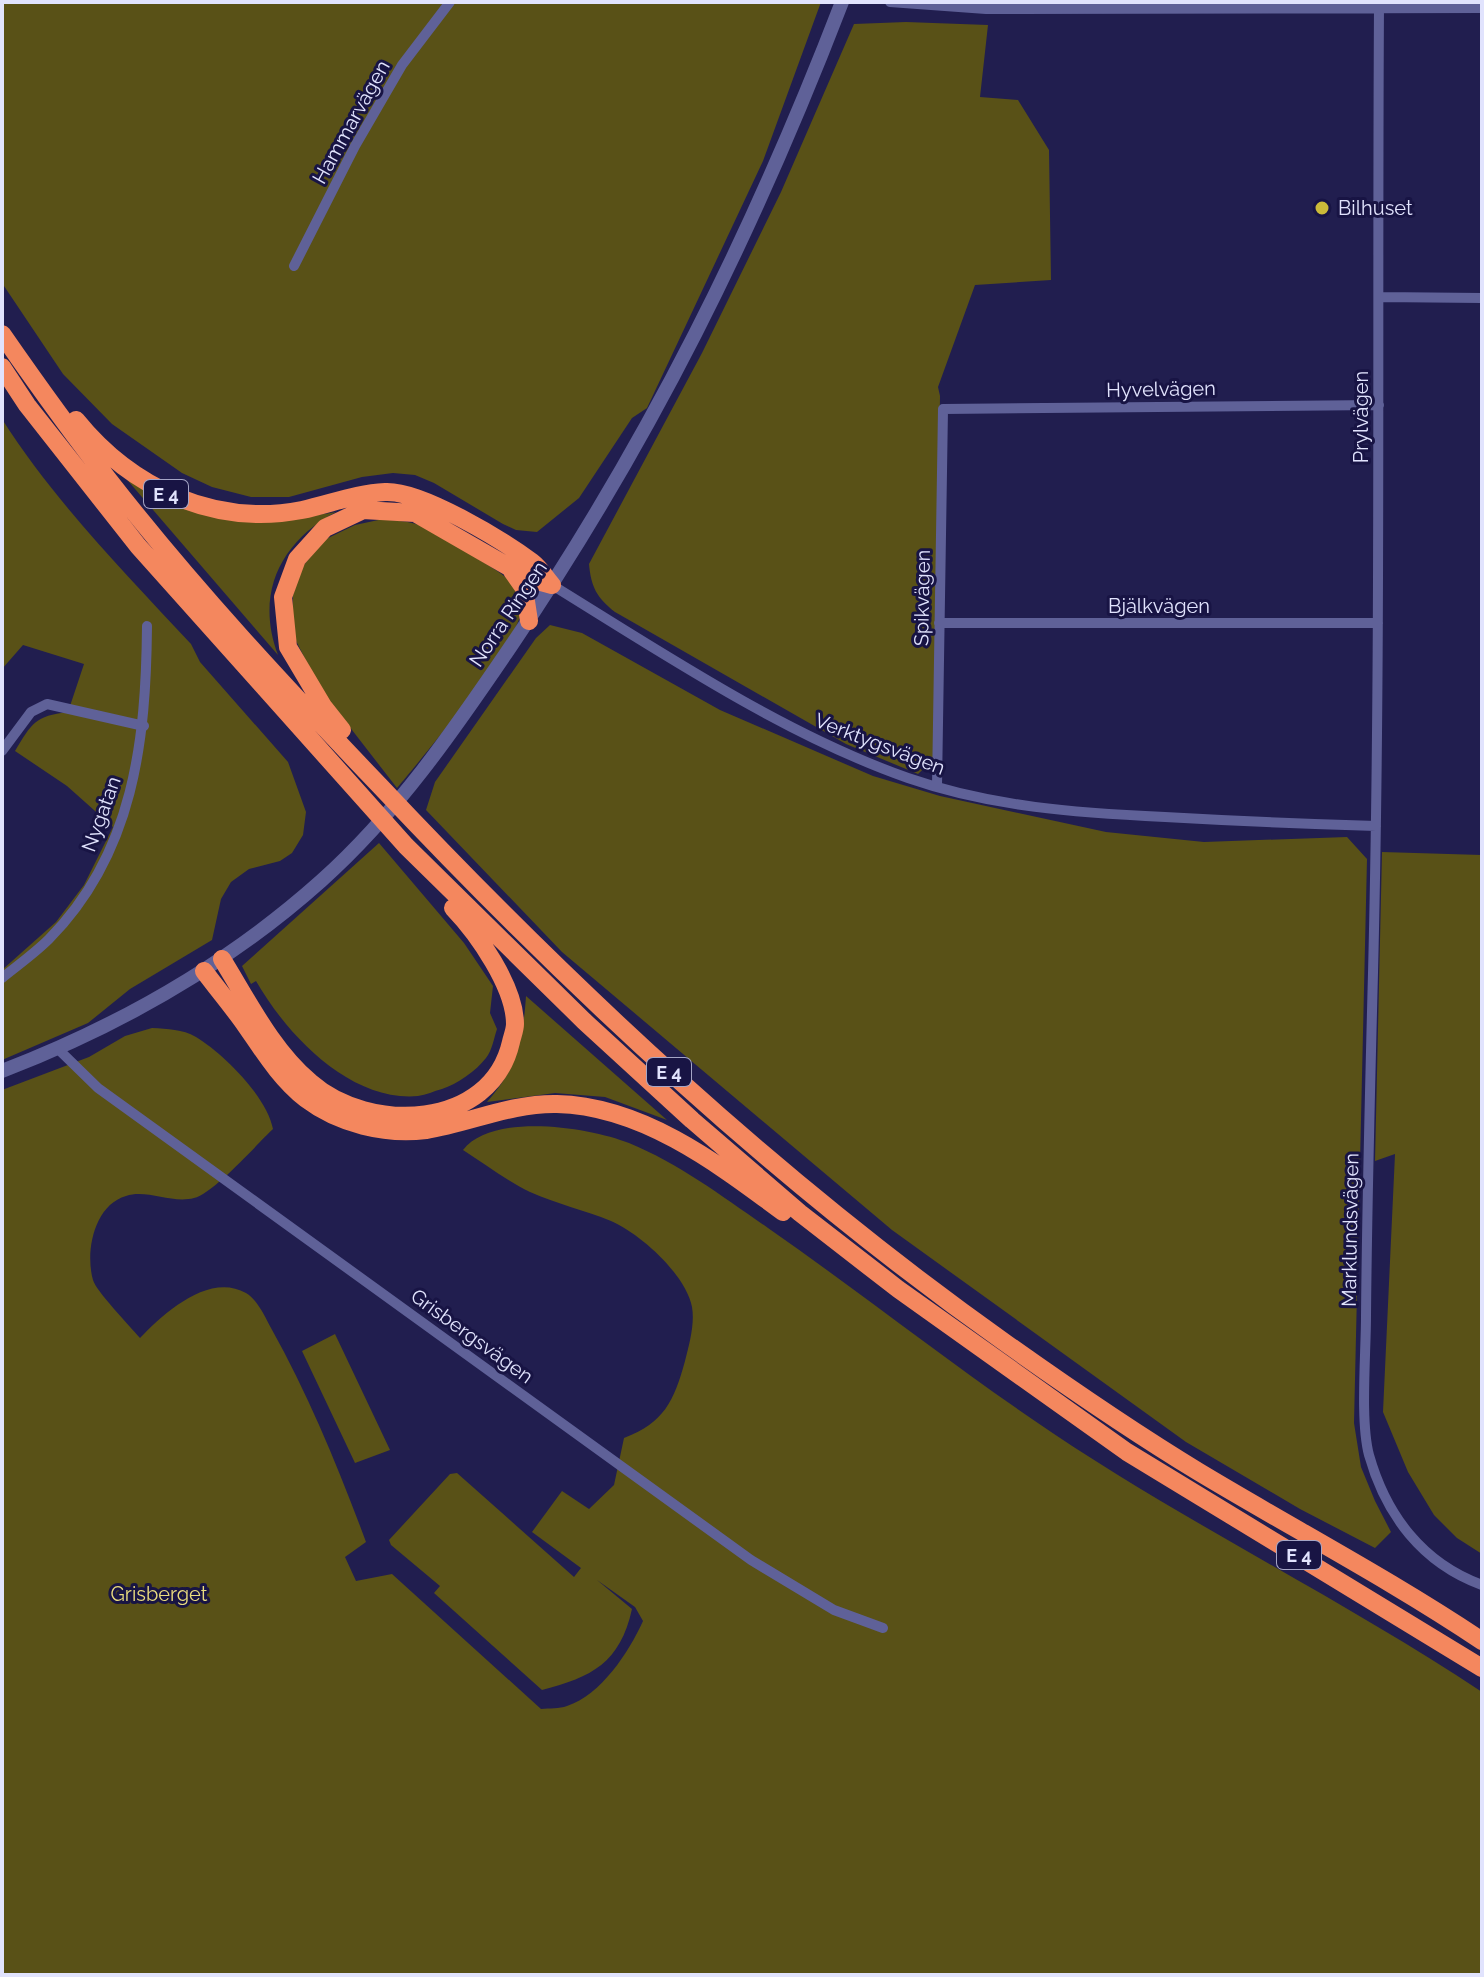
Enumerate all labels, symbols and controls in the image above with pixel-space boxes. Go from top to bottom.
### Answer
street label: Hammarvägen [307,56,395,188]
place label: Bilhuset [1338,196,1413,220]
marker: Bilhuset [1313,199,1331,217]
street label: Prylvägen [1349,371,1373,463]
street label: Hyvelvägen [1106,376,1216,402]
road number: E 4 [144,480,188,508]
street label: Spikvägen [909,550,935,646]
street label: Norra Ringen [464,557,552,671]
street label: Bjälkvägen [1108,594,1210,618]
street label: Verktygsvägen [811,708,949,780]
street label: Nygatan [76,773,126,855]
road number: E 4 [647,1058,691,1086]
street label: Marklundsvägen [1337,1153,1363,1307]
street label: Grisbergsvägen [406,1284,538,1388]
road number: E 4 [1277,1541,1321,1569]
park label: Grisberget [111,1582,208,1606]

